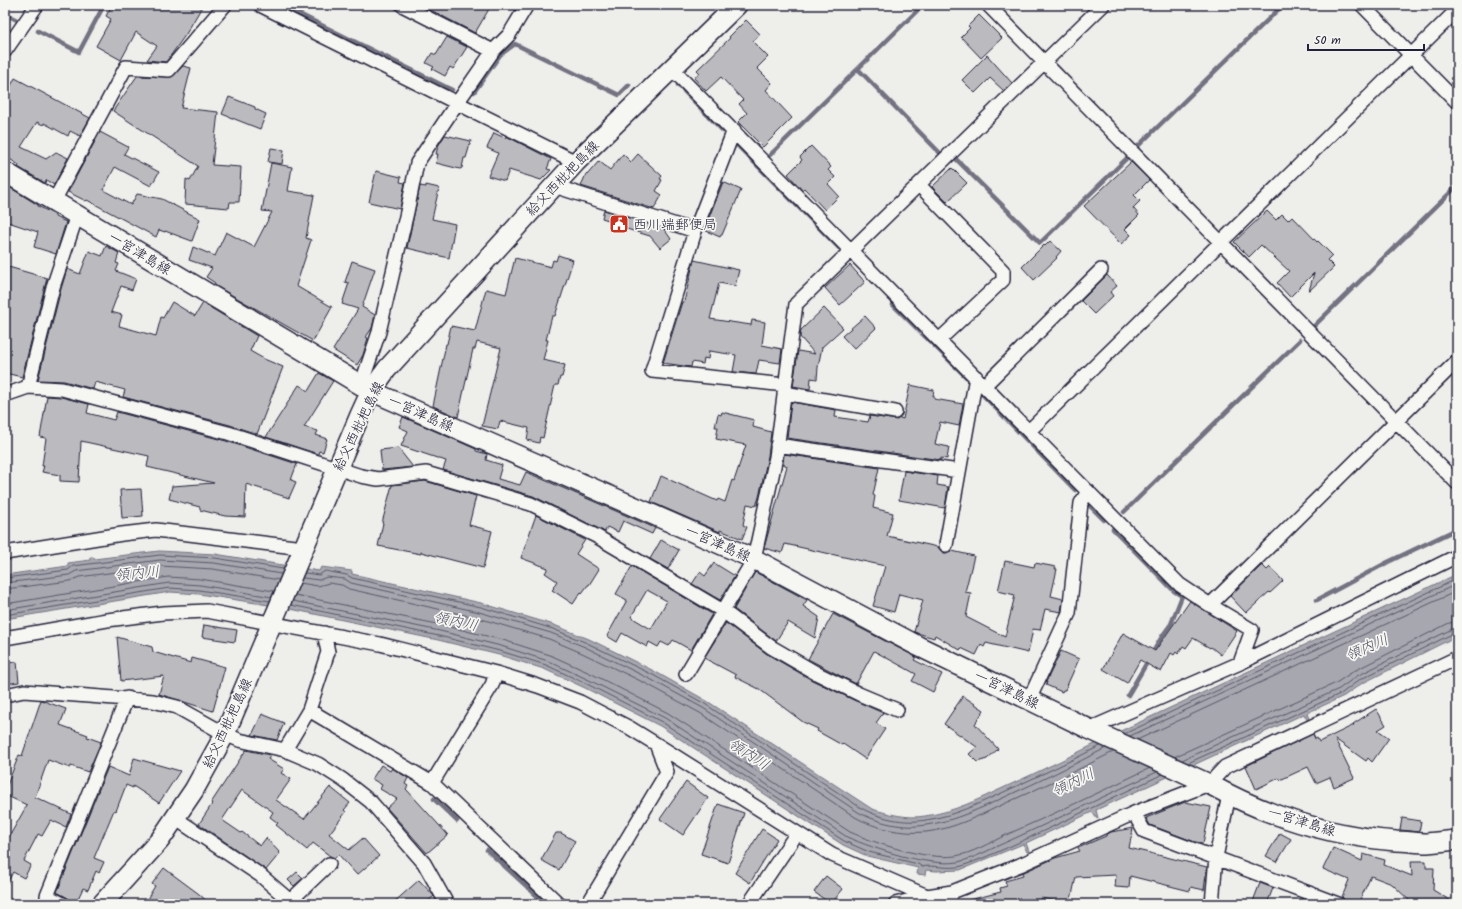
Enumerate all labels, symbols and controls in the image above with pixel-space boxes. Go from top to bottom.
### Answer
scale bar [1308,26,1424,52]
text: 50 m [1314,31,1341,50]
street label: 給父西枇杷島線 [521,136,605,222]
public building icon: 西川端郵便局 [608,213,630,235]
place label: 西川端郵便局 [633,214,717,236]
street label: 一宮津島線 [104,226,175,281]
street label: 給父西枇杷島線 [328,378,390,475]
street label: 一宮津島線 [384,390,457,438]
street label: 一宮津島線 [681,520,754,568]
water label: 領内川 [114,560,161,588]
water label: 領内川 [431,606,480,638]
water label: 領内川 [1342,628,1393,668]
street label: 一宮津島線 [970,665,1043,715]
street label: 給父西枇杷島線 [197,674,259,772]
water label: 領内川 [723,733,774,777]
water label: 領内川 [1048,762,1099,804]
street label: 一宮津島線 [1265,801,1338,843]

